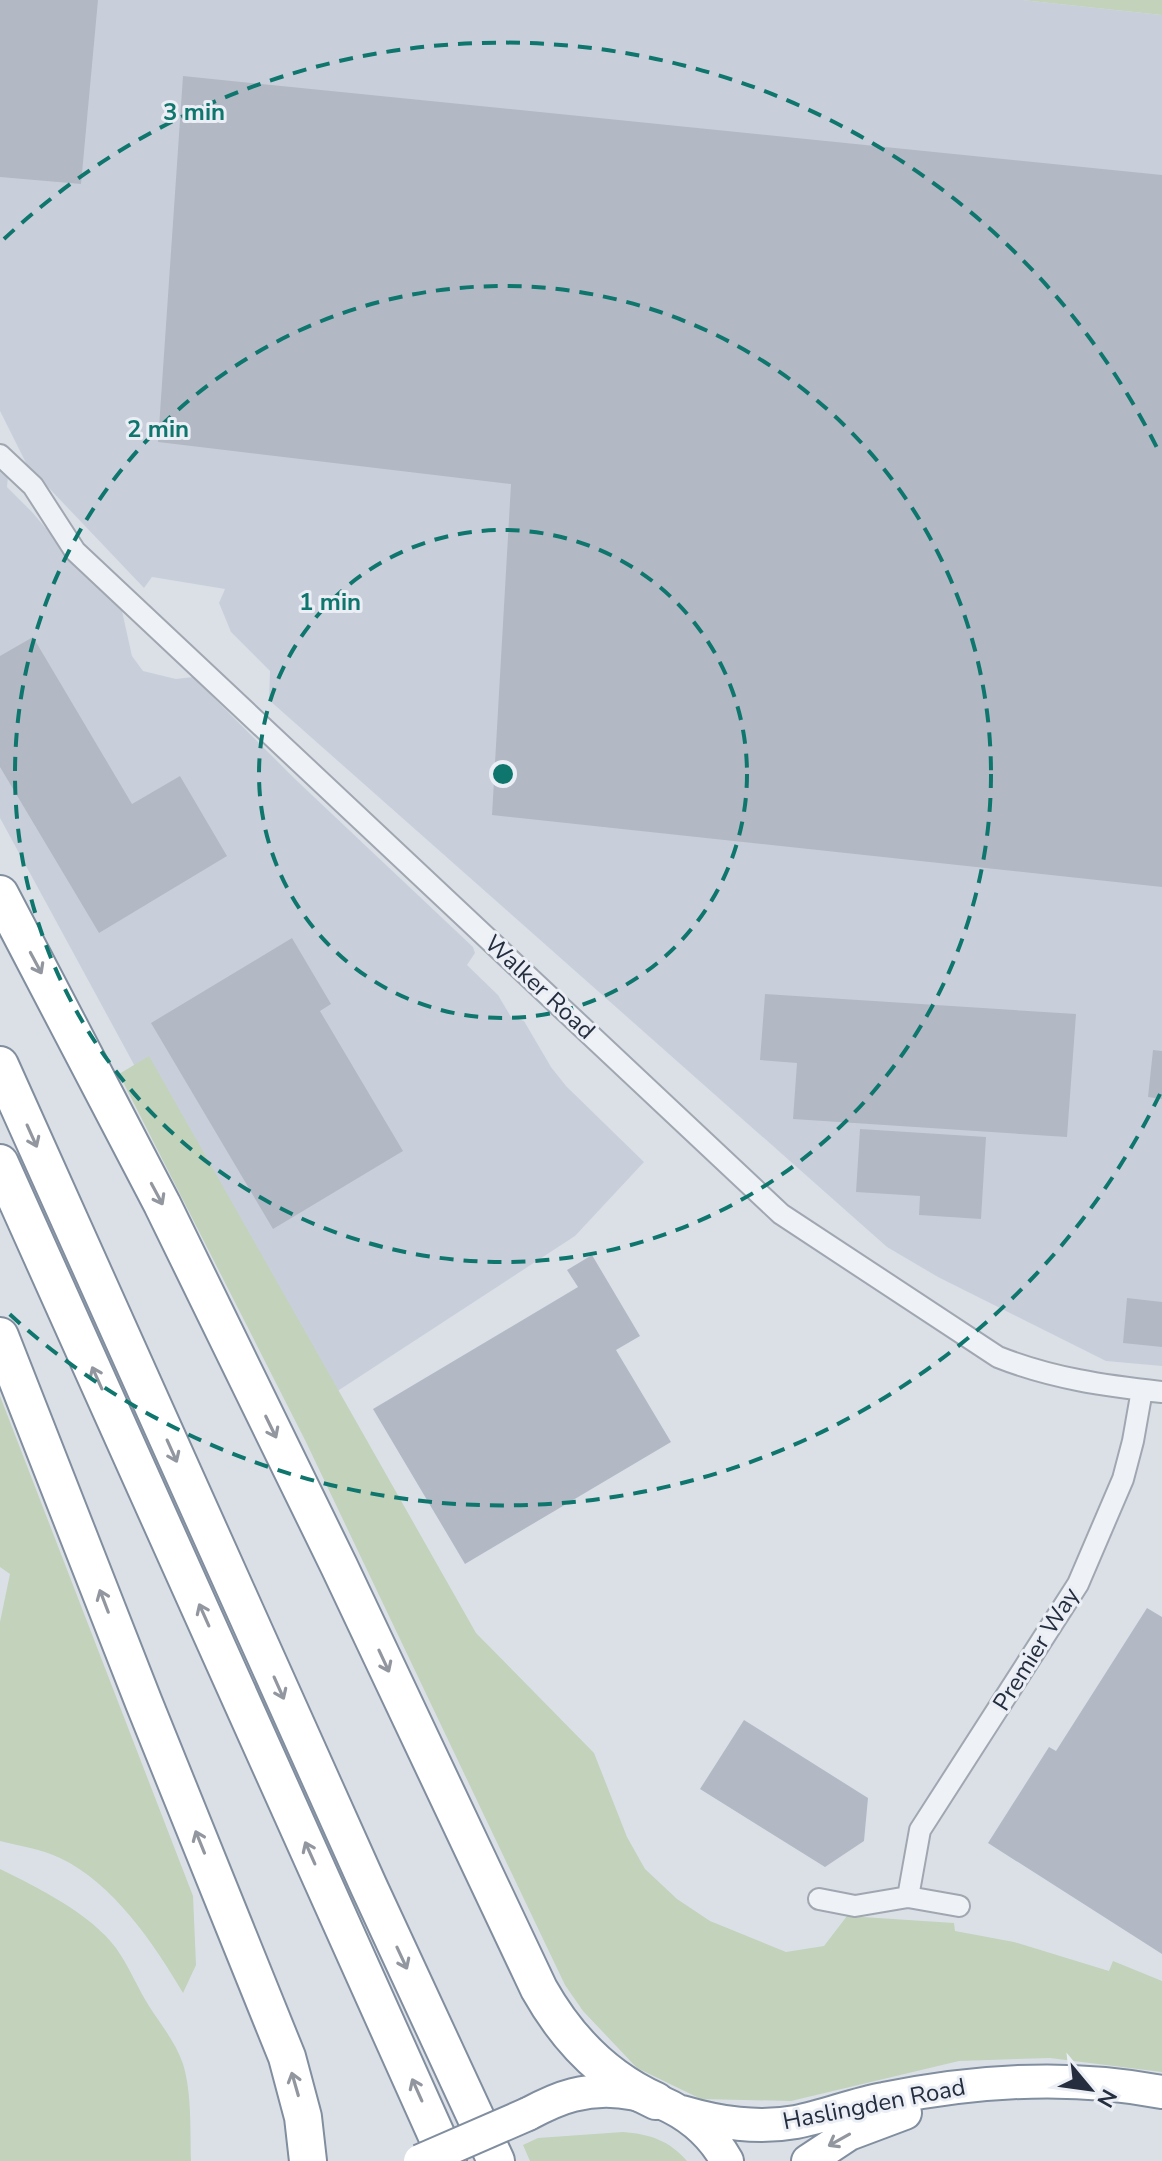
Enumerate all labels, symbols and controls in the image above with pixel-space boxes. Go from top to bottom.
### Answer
text: 3 min [163,96,225,128]
text: 2 min [127,413,189,445]
text: 1 min [299,586,361,618]
centre of rings [489,760,517,788]
street label: Walker Road [478,928,602,1046]
one-way arrow [29,951,45,975]
one-way arrow [25,1124,40,1148]
one-way arrow [150,1181,166,1205]
one-way arrow [89,1367,104,1391]
one-way arrow [264,1415,279,1439]
one-way arrow [165,1438,180,1462]
street label: Premier Way [985,1581,1087,1717]
one-way arrow [96,1589,110,1614]
one-way arrow [195,1604,210,1628]
one-way arrow [377,1649,392,1673]
one-way arrow [272,1675,287,1699]
one-way arrow [192,1830,206,1855]
one-way arrow [302,1841,317,1865]
one-way arrow [395,1946,410,1970]
north arrow [1050,2049,1130,2129]
street label: Haslingden Road [780,2071,968,2137]
one-way arrow [287,2072,302,2098]
one-way arrow [408,2078,423,2103]
text: N [1090,2084,1124,2113]
one-way arrow [828,2132,851,2148]

